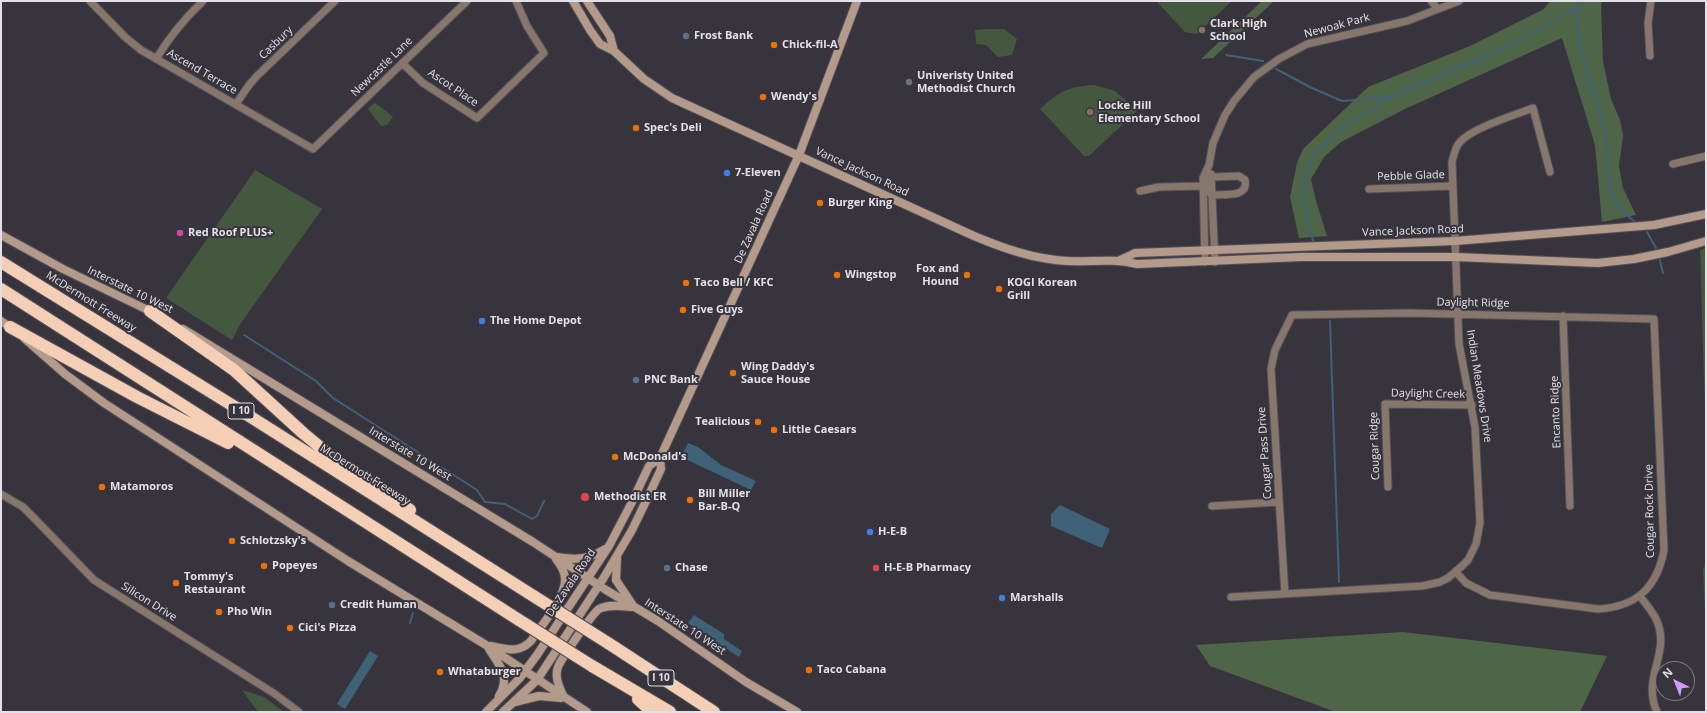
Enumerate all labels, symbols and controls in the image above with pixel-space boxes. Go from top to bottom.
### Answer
street label: Newoak Park [1303,11,1371,41]
place label: Clark High School [1210,17,1267,43]
street label: Casbury [256,24,296,62]
marker: Clark High School [1197,25,1207,35]
place label: Frost Bank [694,29,753,43]
marker: Frost Bank [681,31,691,41]
street label: Newcastle Lane [349,34,415,100]
place label: Chick-fil-A [782,38,838,52]
marker: Chick-fil-A [769,40,779,50]
street label: Ascend Terrace [165,47,239,97]
street label: Ascot Place [425,66,481,110]
place label: Univeristy United Methodist Church [917,69,1015,95]
marker: Univeristy United Methodist Church [904,77,914,87]
place label: Wendy's [771,90,817,104]
marker: Wendy's [758,92,768,102]
place label: Locke Hill Elementary School [1098,99,1200,125]
marker: Locke Hill Elementary School [1085,107,1095,117]
place label: Spec's Deli [644,121,702,135]
marker: Spec's Deli [631,123,641,133]
street label: Vance Jackson Road [813,145,911,199]
place label: 7-Eleven [735,166,781,180]
marker: 7-Eleven [722,168,732,178]
street label: Pebble Glade [1377,168,1445,184]
street label: De Zavala Road [732,188,776,266]
place label: Burger King [828,196,892,210]
marker: Burger King [815,198,825,208]
street label: Vance Jackson Road [1362,223,1464,239]
place label: Red Roof PLUS+ [188,226,273,240]
marker: Red Roof PLUS+ [175,228,185,238]
place label: Fox and Hound [916,262,959,288]
street label: Interstate 10 West [85,264,175,316]
place label: Wingstop [845,268,896,282]
street label: McDermott Freeway [43,269,139,335]
marker: Wingstop [832,270,842,280]
marker: Fox and Hound [962,270,972,280]
place label: Taco Bell / KFC [694,276,774,290]
place label: KOGI Korean Grill [1007,276,1077,302]
marker: Taco Bell / KFC [681,278,691,288]
marker: KOGI Korean Grill [994,284,1004,294]
street label: Daylight Ridge [1436,296,1510,310]
place label: Five Guys [691,303,743,317]
marker: Five Guys [678,305,688,315]
place label: The Home Depot [490,314,582,328]
marker: The Home Depot [477,316,487,326]
street label: Indian Meadows Drive [1464,329,1494,443]
place label: Wing Daddy's Sauce House [741,360,815,386]
marker: Wing Daddy's Sauce House [728,368,738,378]
place label: PNC Bank [644,373,698,387]
marker: PNC Bank [631,375,641,385]
street label: Encanto Ridge [1548,375,1564,449]
street label: Daylight Creek [1391,387,1465,401]
road number: I 10 [228,403,254,419]
street label: Cougar Pass Drive [1255,406,1275,500]
street label: Cougar Ridge [1367,412,1383,480]
place label: Tealicious [695,415,750,429]
marker: Tealicious [753,417,763,427]
place label: Little Caesars [782,423,857,437]
street label: Interstate 10 West [366,424,454,484]
marker: Little Caesars [769,425,779,435]
street label: McDermott Freeway [317,442,413,508]
place label: McDonald's [623,450,687,464]
marker: McDonald's [610,452,620,462]
street label: Cougar Rock Drive [1643,464,1657,558]
place label: Matamoros [110,480,173,494]
marker: Matamoros [97,482,107,492]
place label: Bill Miller Bar-B-Q [698,487,750,513]
place label: Methodist ER [594,490,667,504]
marker: Methodist ER [579,491,591,503]
marker: Bill Miller Bar-B-Q [685,495,695,505]
place label: H-E-B [878,525,907,539]
marker: H-E-B [865,527,875,537]
place label: Schlotzsky's [240,534,306,548]
marker: Schlotzsky's [227,536,237,546]
street label: De Zavala Road [543,547,599,619]
place label: Popeyes [272,559,317,573]
marker: Popeyes [259,561,269,571]
place label: Chase [675,561,708,575]
place label: H-E-B Pharmacy [884,561,971,575]
marker: Chase [662,563,672,573]
marker: H-E-B Pharmacy [871,563,881,573]
place label: Tommy's Restaurant [184,570,246,596]
marker: Tommy's Restaurant [171,578,181,588]
street label: Silicon Drive [119,580,179,624]
place label: Marshalls [1010,591,1064,605]
marker: Marshalls [997,593,1007,603]
street label: Interstate 10 West [642,596,728,658]
place label: Credit Human [340,598,417,612]
marker: Credit Human [327,600,337,610]
place label: Pho Win [227,605,272,619]
marker: Pho Win [214,607,224,617]
place label: Cici's Pizza [298,621,356,635]
marker: Cici's Pizza [285,623,295,633]
north arrow [1655,661,1695,701]
place label: Taco Cabana [817,663,886,677]
text: N [1659,664,1676,681]
place label: Whataburger [448,665,521,679]
marker: Taco Cabana [804,665,814,675]
marker: Whataburger [435,667,445,677]
road number: I 10 [648,670,674,686]

